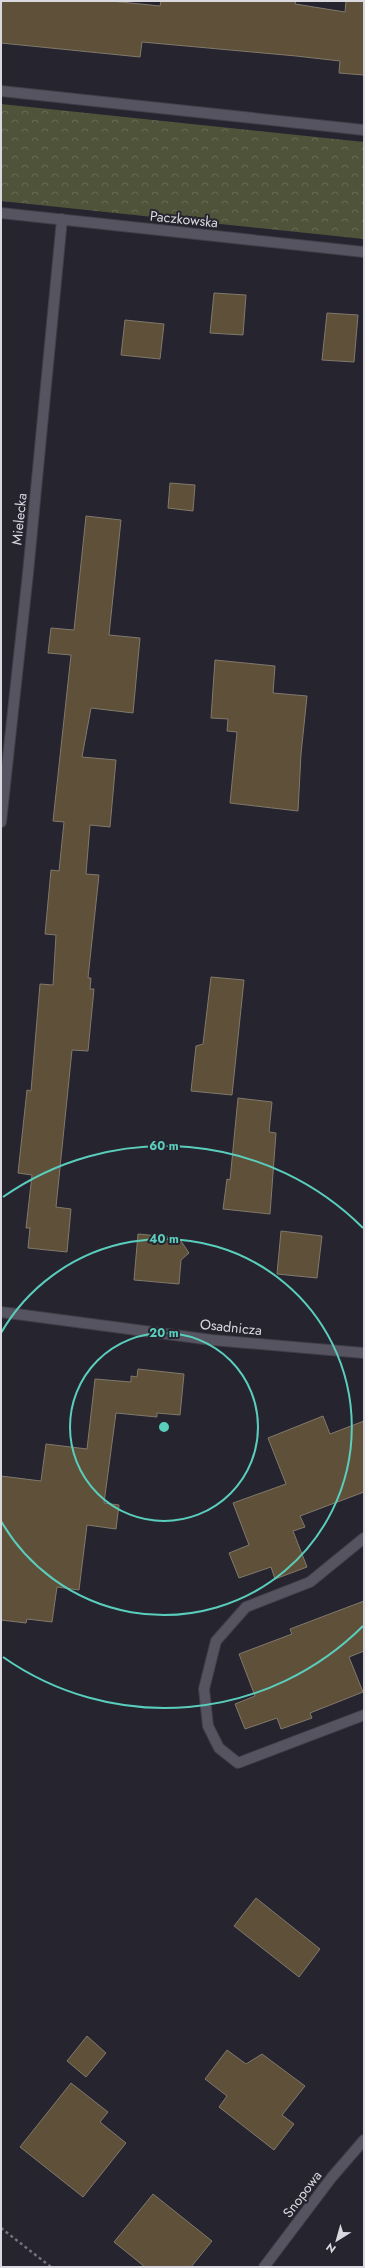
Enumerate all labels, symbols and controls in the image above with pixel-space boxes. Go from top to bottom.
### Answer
street label: Paczkowska [149,205,219,233]
street label: Mielecka [6,492,32,546]
text: 60 m [149,1137,179,1155]
text: 40 m [149,1230,179,1248]
street label: Osadnicza [199,1314,263,1340]
text: 20 m [149,1324,179,1342]
centre of rings [157,1420,171,1434]
street label: Snopowa [278,2166,326,2222]
north arrow [317,2220,357,2260]
text: N [323,2239,339,2257]

